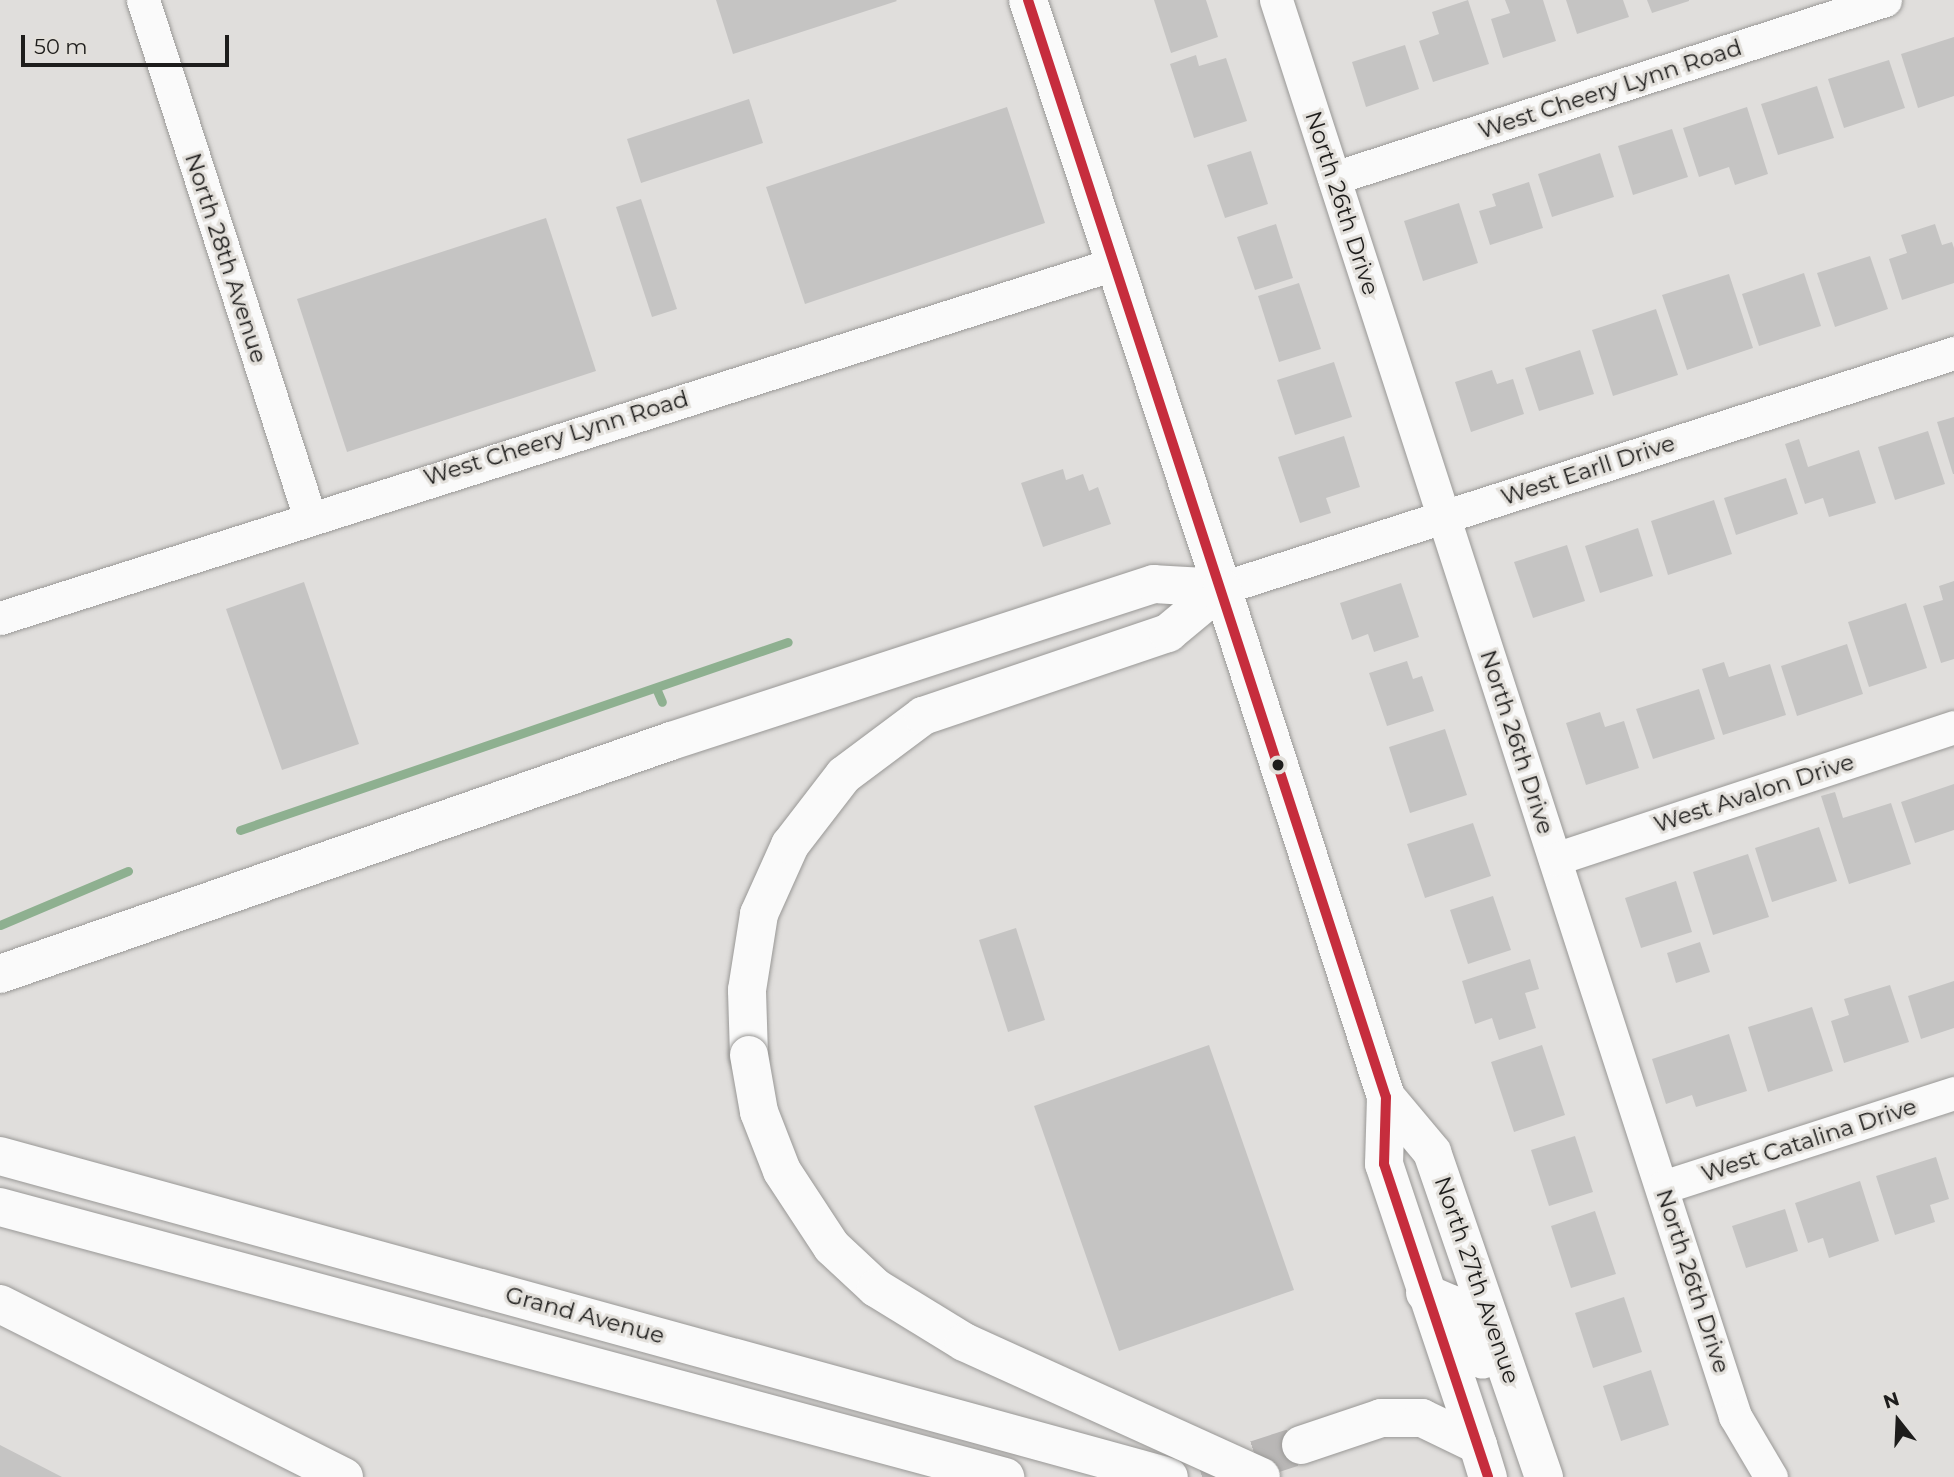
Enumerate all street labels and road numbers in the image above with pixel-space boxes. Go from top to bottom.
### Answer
street label: West Cheery Lynn Road [1475,33,1745,145]
street label: North 26th Drive [1299,108,1385,298]
street label: North 28th Avenue [179,150,273,366]
street label: West Cheery Lynn Road [420,385,692,491]
street label: West Earll Drive [1498,429,1678,511]
street label: North 26th Drive [1474,647,1560,837]
street label: West Avalon Drive [1651,748,1857,838]
street label: West Catalina Drive [1698,1092,1920,1188]
street label: North 27th Avenue [1429,1173,1525,1387]
street label: North 26th Drive [1650,1186,1736,1376]
street label: Grand Avenue [502,1280,668,1350]

